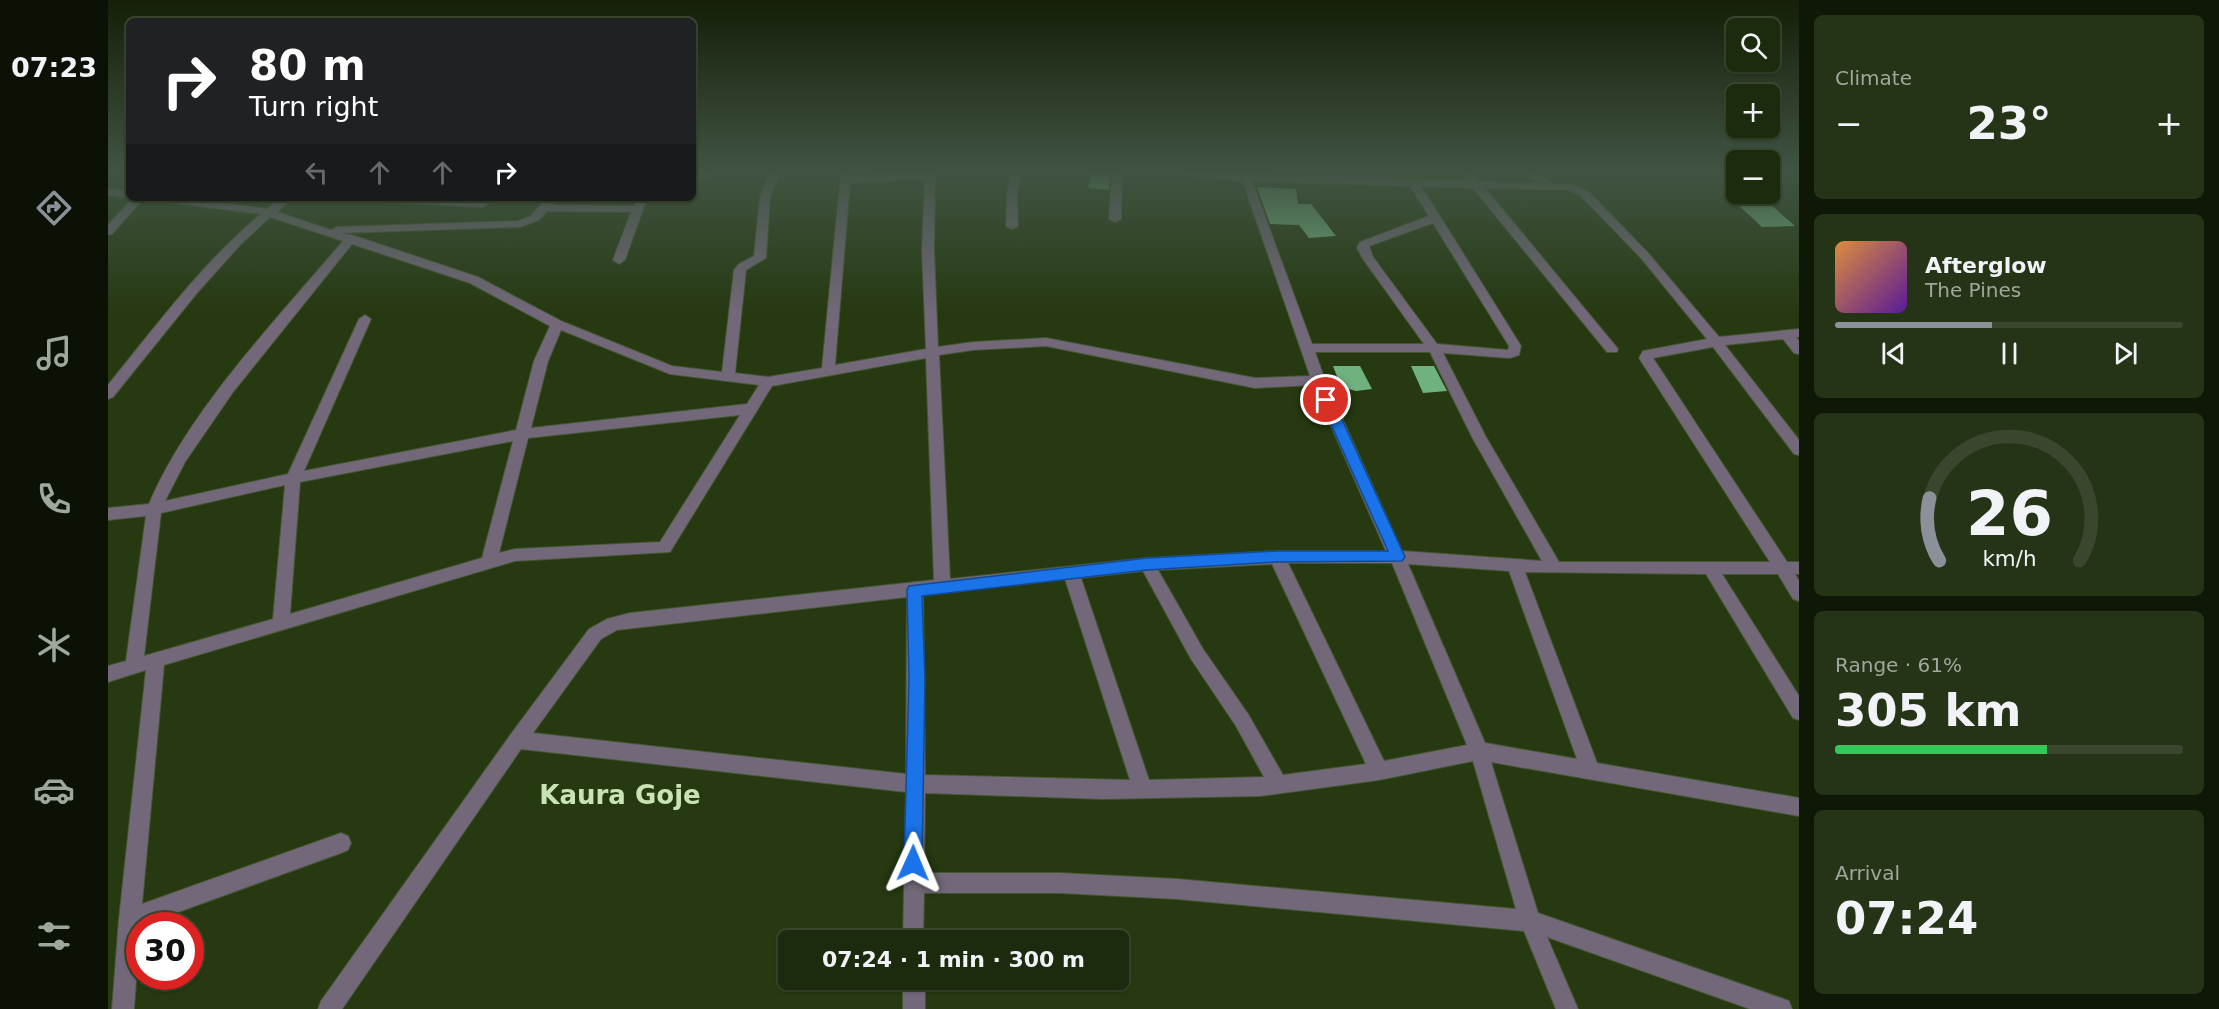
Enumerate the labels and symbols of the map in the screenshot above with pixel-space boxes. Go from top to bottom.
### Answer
pin [1300,374,1351,425]
district label: Kaura Goje [539,780,701,810]
position arrow [881,831,945,895]
speed limit sign: 30 [126,912,204,990]

